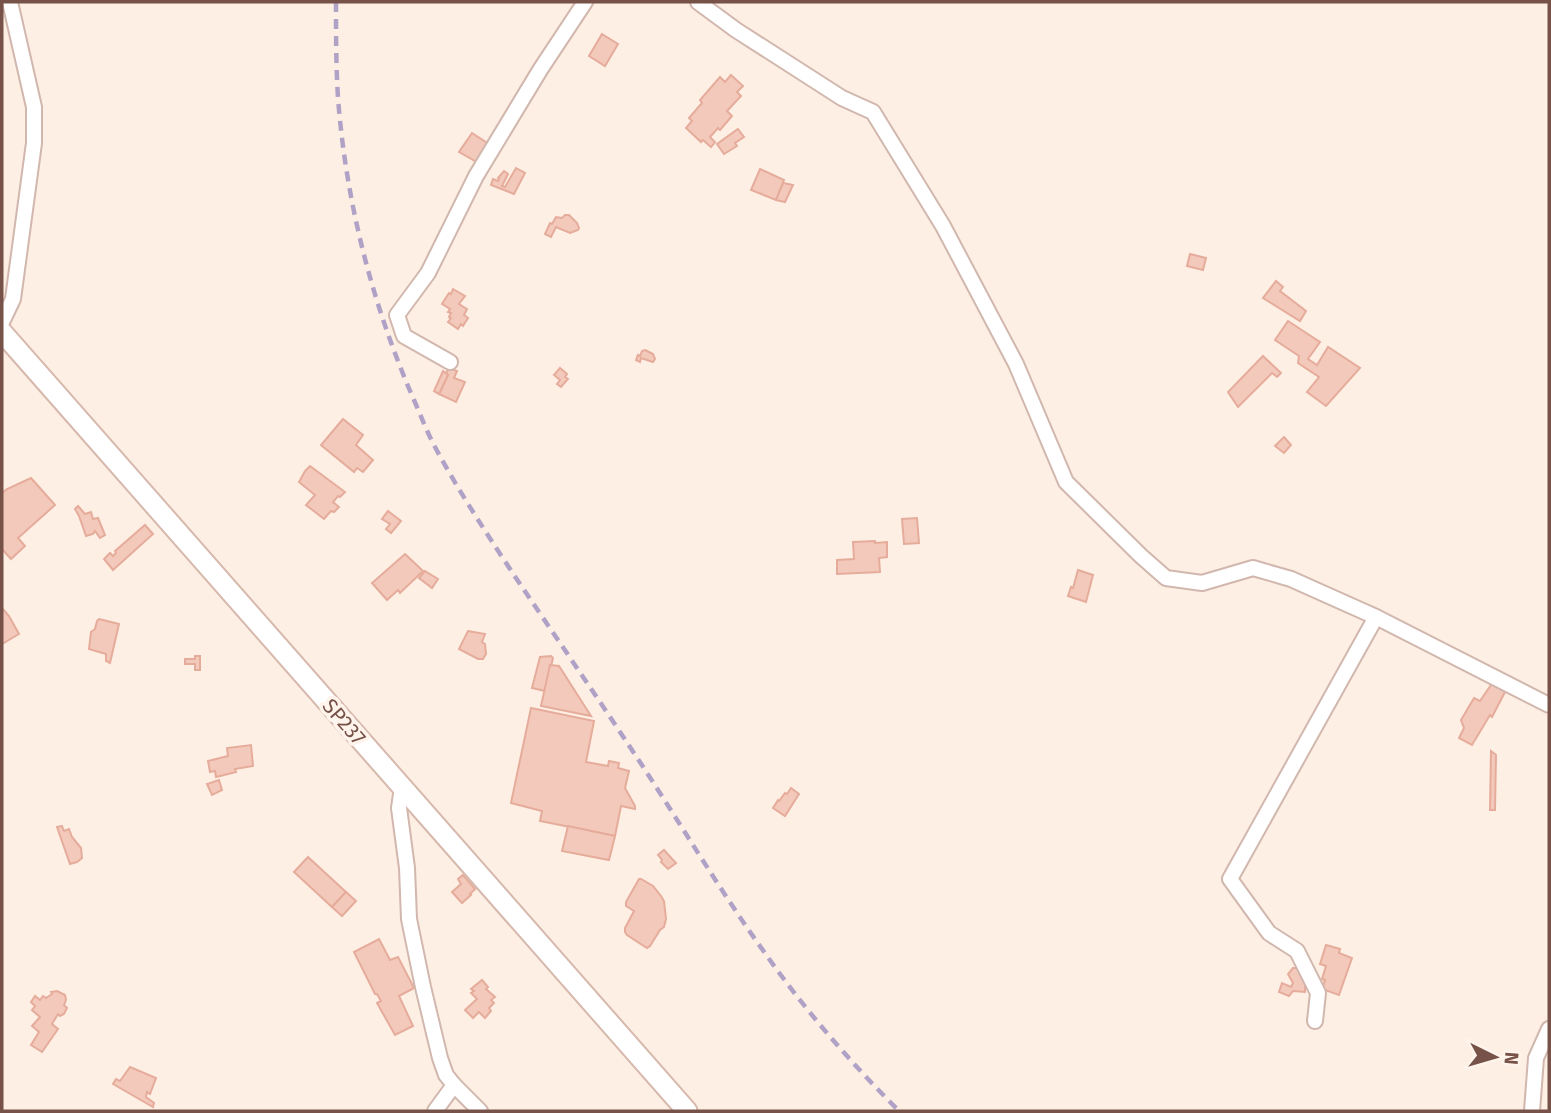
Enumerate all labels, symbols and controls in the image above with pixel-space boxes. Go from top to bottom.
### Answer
street label: SP237 [317,693,371,751]
north arrow [1460,1022,1530,1092]
text: N [1499,1051,1523,1066]

